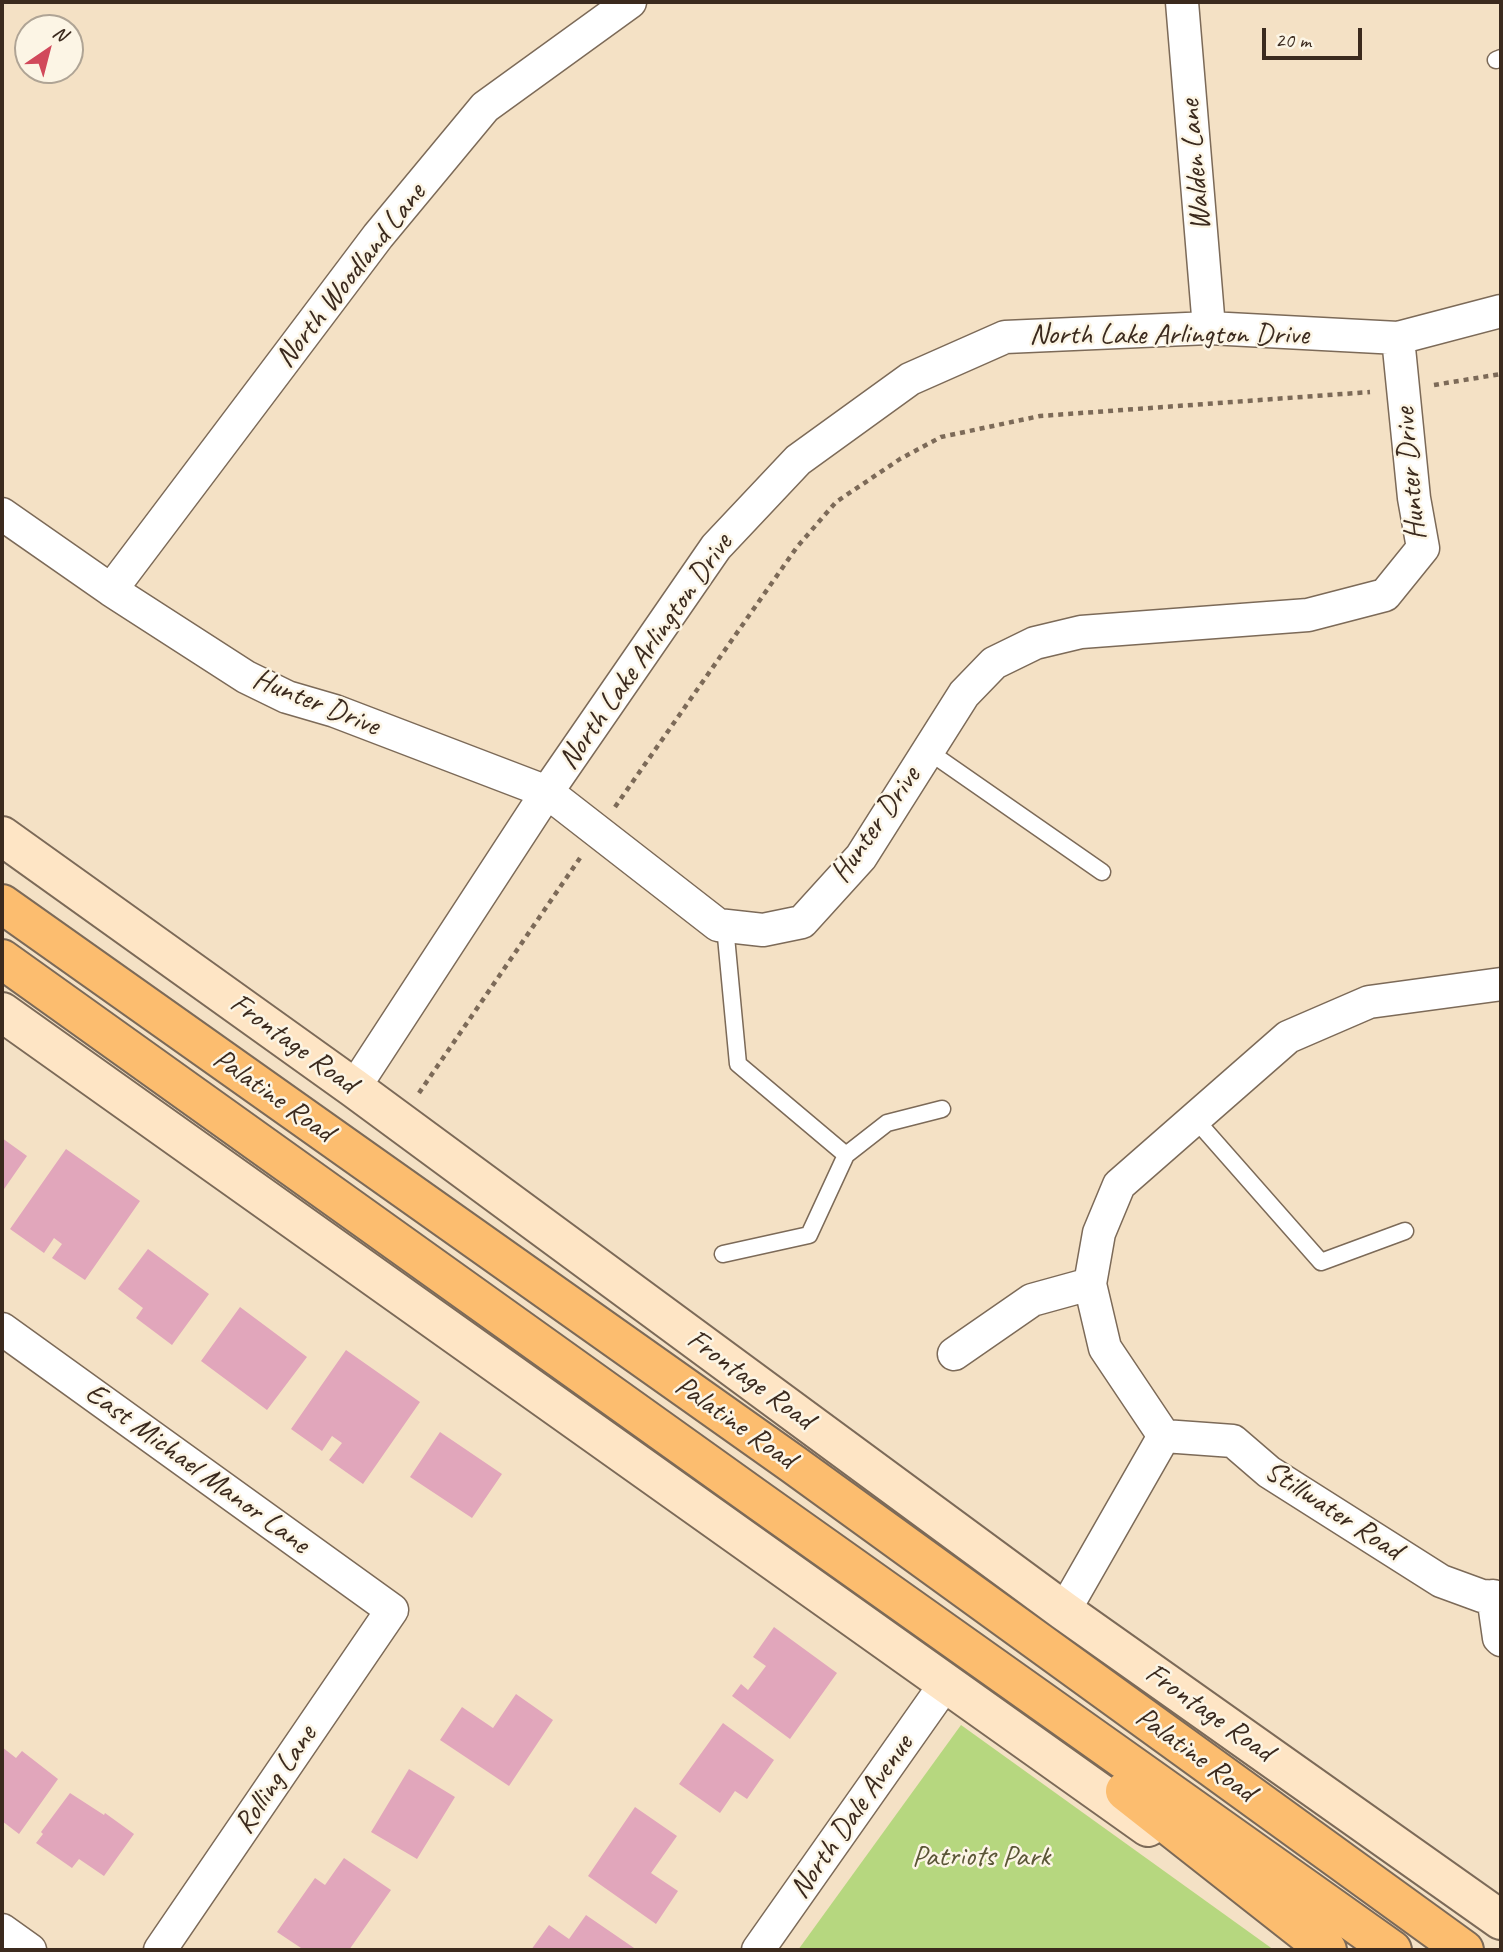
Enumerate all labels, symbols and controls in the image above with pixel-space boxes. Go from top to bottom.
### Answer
north arrow [14,14,84,84]
scale bar [1265,14,1365,58]
text: N [48,20,72,47]
text: 20 m [1275,27,1311,53]
street label: Walden Lane [1172,98,1220,232]
street label: North Woodland Lane [268,177,434,375]
street label: North Lake Arlington Drive [1029,317,1309,353]
street label: Hunter Drive [1387,406,1435,542]
street label: North Lake Arlington Drive [551,527,741,777]
street label: Hunter Drive [248,661,384,745]
street label: Hunter Drive [823,760,929,890]
street label: Frontage Road [223,986,363,1102]
street label: Palatine Road [206,1041,340,1151]
street label: Frontage Road [680,1322,820,1438]
street label: Palatine Road [668,1368,802,1478]
street label: East Michael Manor Lane [78,1376,316,1562]
street label: Stillwater Road [1258,1453,1408,1569]
street label: Frontage Road [1138,1656,1280,1770]
street label: Palatine Road [1128,1700,1262,1810]
street label: Rolling Lane [227,1719,325,1841]
street label: North Dale Avenue [782,1728,922,1906]
park label: Patriots Park [912,1839,1050,1875]

